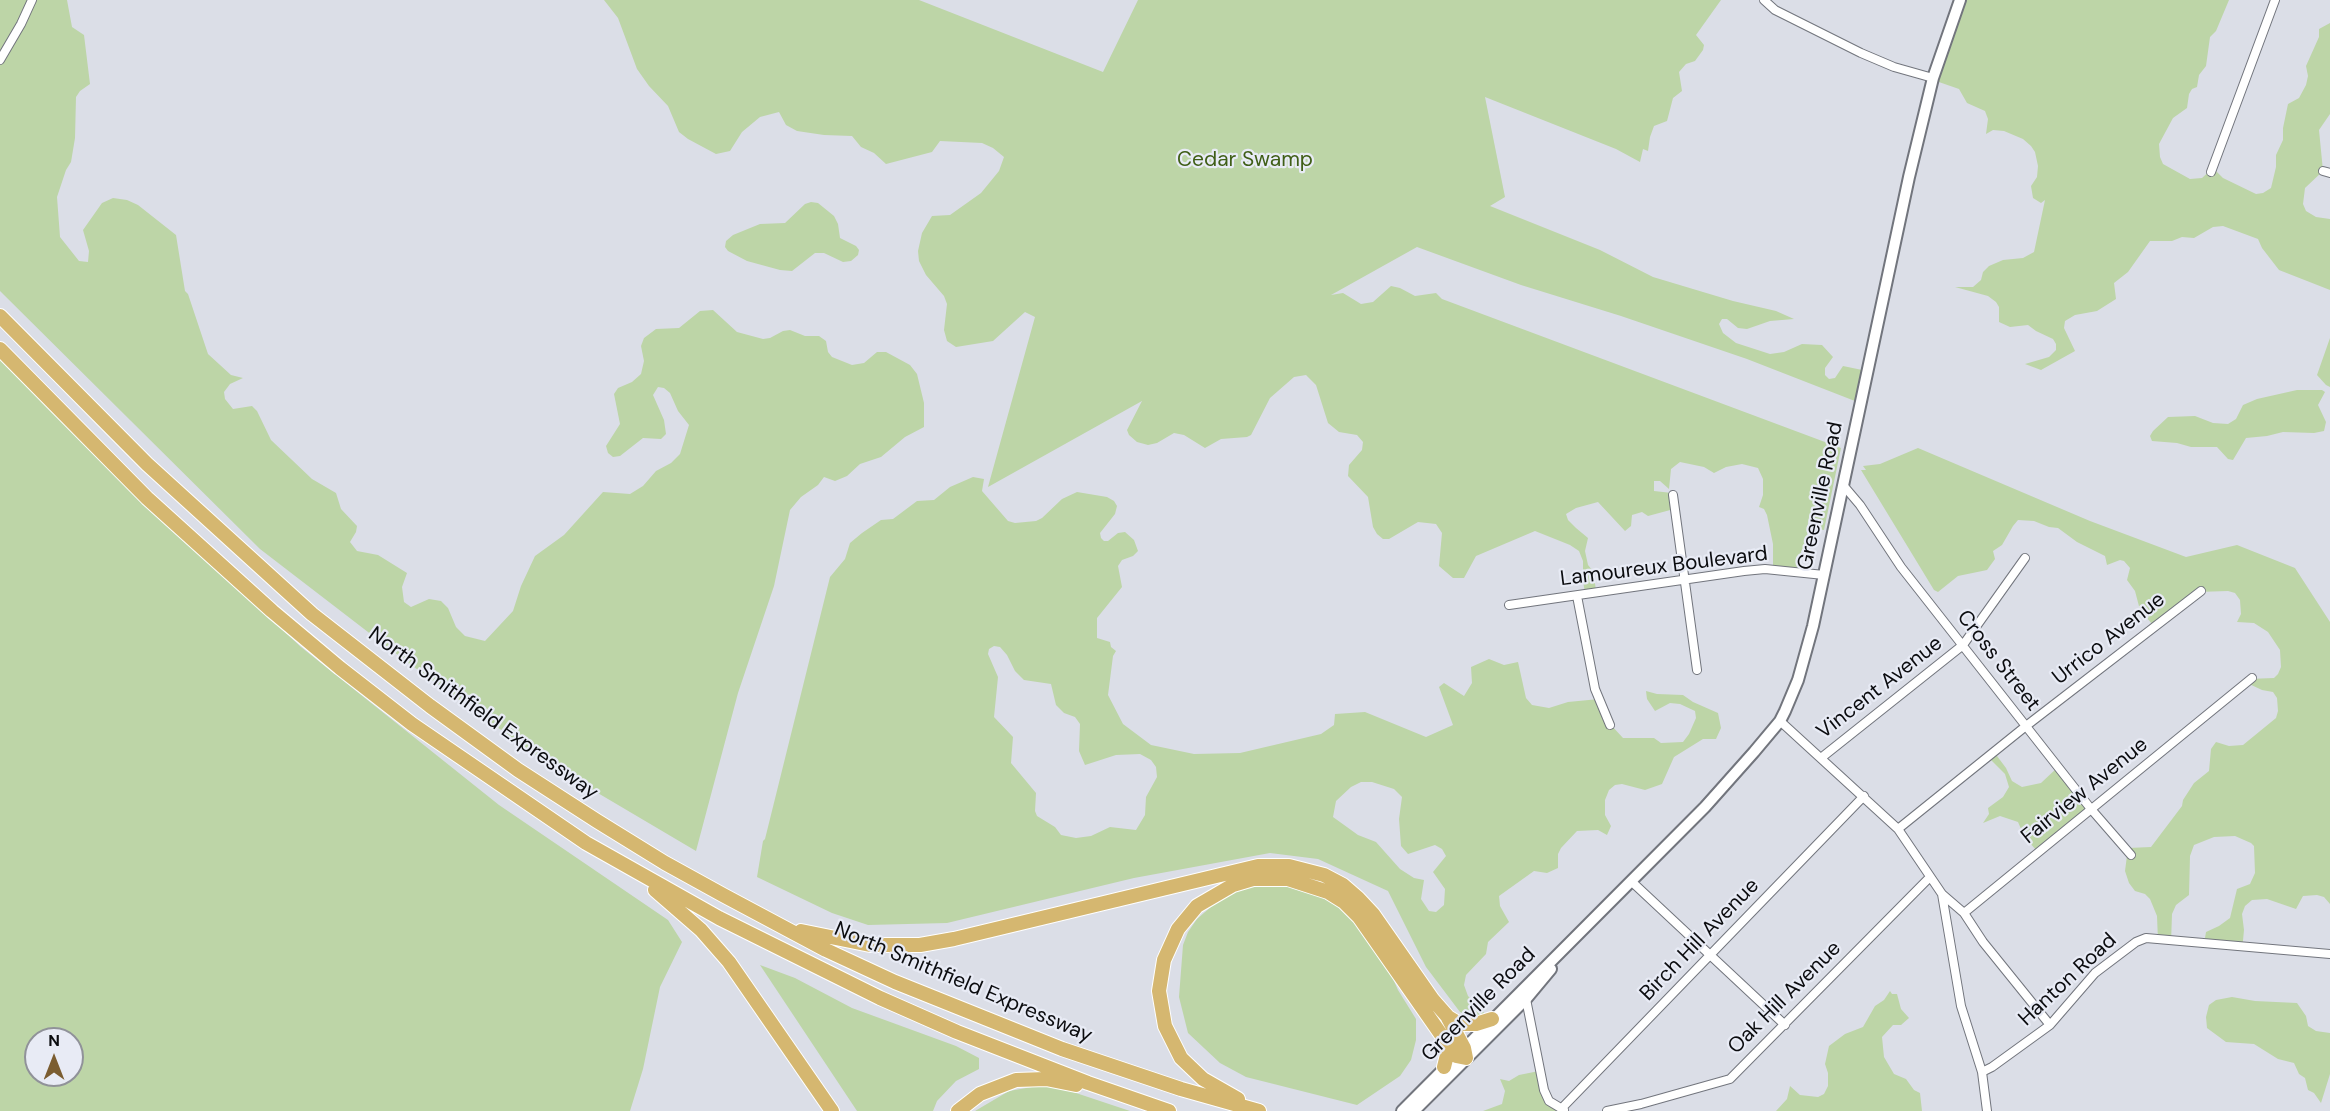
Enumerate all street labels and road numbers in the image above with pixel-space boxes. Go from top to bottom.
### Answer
street label: Greenville Road [1793,420,1849,572]
street label: Lamoureux Boulevard [1559,542,1769,592]
street label: Urrico Avenue [2048,587,2170,691]
street label: Cross Street [1951,606,2045,716]
street label: North Smithfield Expressway [363,622,603,806]
street label: Vincent Avenue [1812,631,1948,745]
street label: Fairview Avenue [2017,732,2153,850]
street label: Birch Hill Avenue [1635,874,1765,1006]
street label: North Smithfield Expressway [830,917,1096,1049]
street label: Hanton Road [2014,928,2122,1032]
street label: Oak Hill Avenue [1723,936,1847,1060]
street label: Greenville Road [1417,943,1541,1067]

